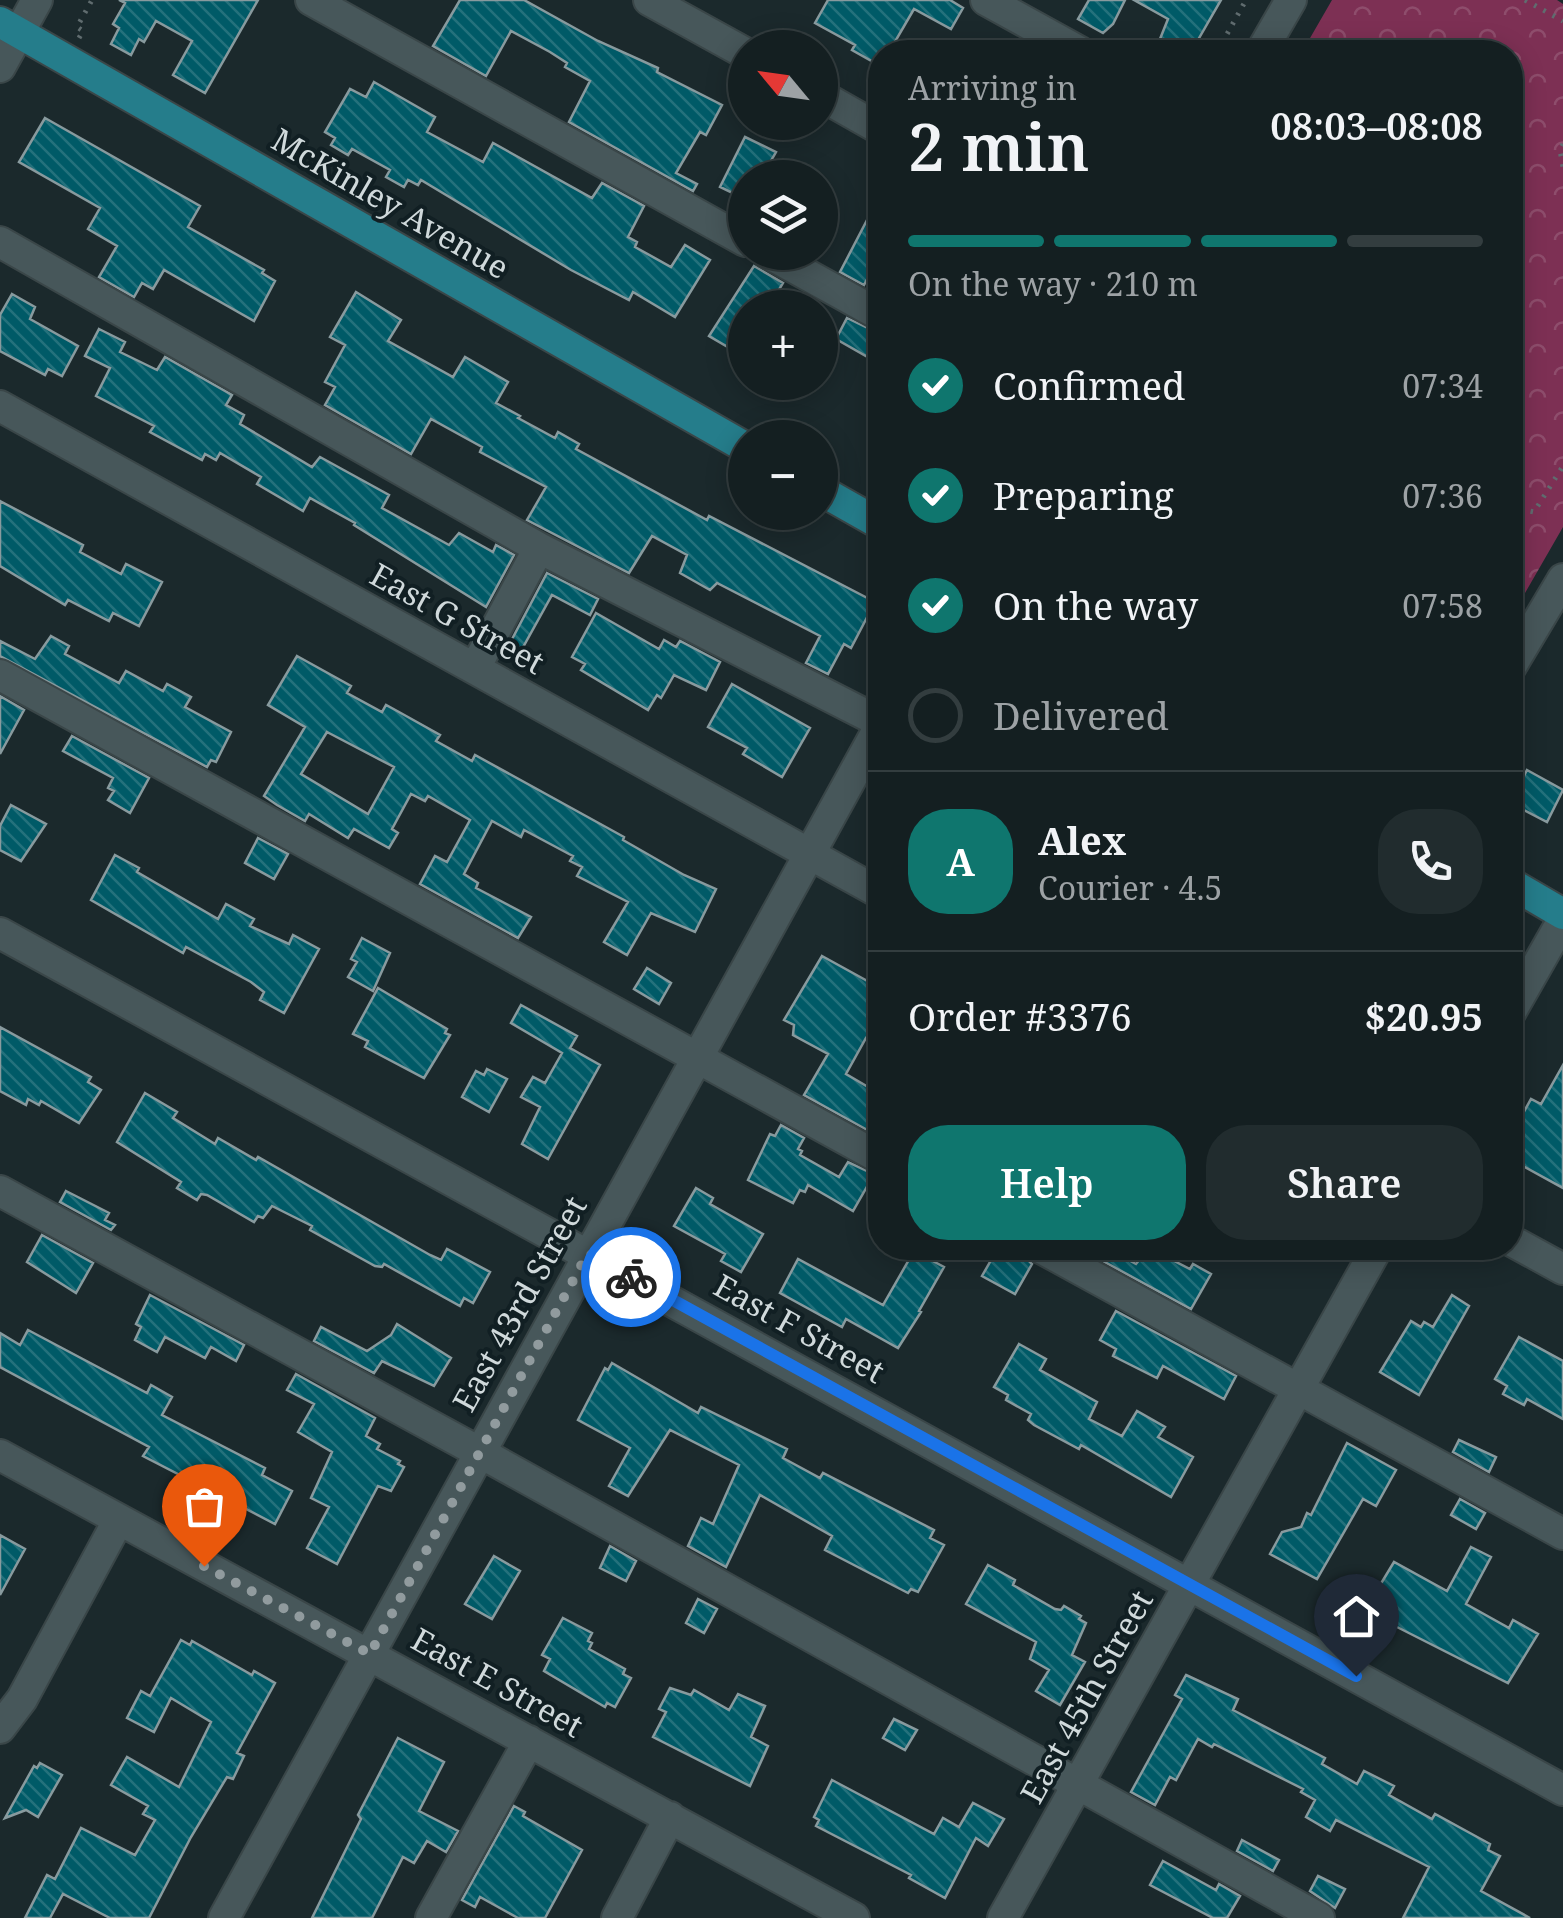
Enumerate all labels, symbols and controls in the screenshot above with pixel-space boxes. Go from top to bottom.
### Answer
north arrow [728,30,838,140]
map controls [728,30,838,530]
text: Arriving in [908,66,1077,109]
text: 08:03–08:08 [1270,99,1483,151]
text: 2 min [908,102,1090,190]
street label: McKinley Avenue [264,117,517,288]
button: layers [728,160,838,270]
text: On the way · 210 m [908,262,1198,305]
button: + [728,290,838,400]
icon: check [908,358,963,413]
text: Confirmed [993,359,1185,411]
text: 07:34 [1402,364,1483,407]
button: − [728,420,838,530]
icon: check [908,468,963,523]
text: Preparing [993,469,1174,521]
text: 07:36 [1402,474,1483,517]
street label: East G Street [363,552,552,683]
icon: check [908,578,963,633]
text: On the way [993,579,1198,631]
text: 07:58 [1402,584,1483,627]
text: Delivered [993,689,1169,741]
button: phone [1378,809,1483,914]
text: Alex [1038,814,1126,866]
text: A [946,835,975,887]
text: Courier · 4.5 [1038,866,1222,909]
text: Order #3376 [908,990,1132,1042]
text: $20.95 [1364,990,1483,1042]
button: Help [908,1125,1186,1240]
button: Share [1206,1125,1483,1240]
street label: East 43rd Street [442,1188,596,1419]
courier [581,1227,681,1327]
icon: bike [604,1250,659,1305]
street label: East F Street [707,1263,893,1392]
pin [162,1464,247,1567]
icon: bag [177,1479,232,1534]
pin [1314,1574,1399,1677]
street label: East 45th Street [1009,1582,1162,1810]
icon: home [1329,1589,1384,1644]
street label: East E Street [404,1617,591,1746]

